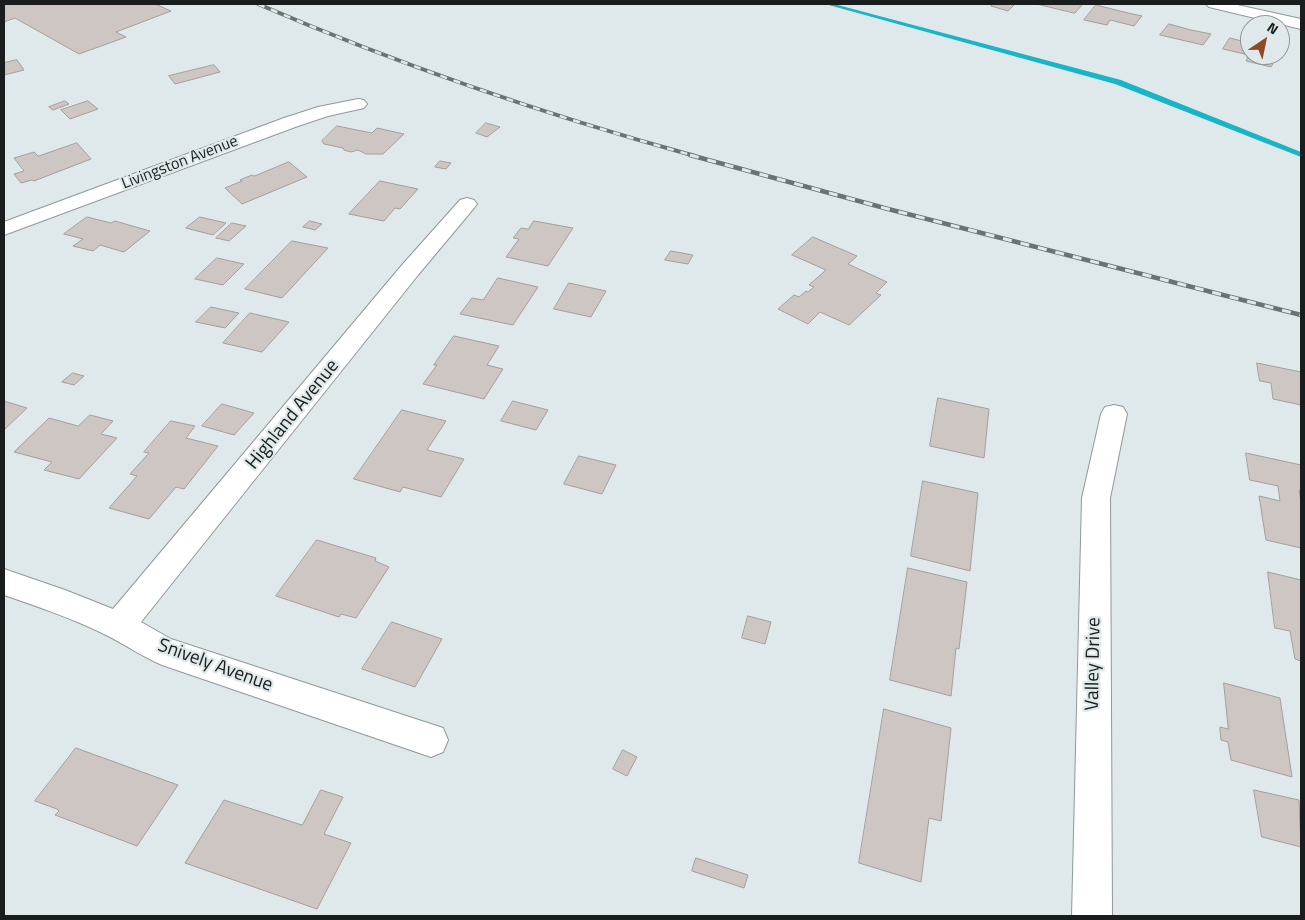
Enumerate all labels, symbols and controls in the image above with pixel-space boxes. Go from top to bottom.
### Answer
north arrow [1240,15,1290,65]
text: N [1263,17,1283,39]
street label: Livingston Avenue [119,132,241,194]
street label: Highland Avenue [242,355,344,475]
street label: Valley Drive [1082,617,1106,711]
street label: Snively Avenue [155,635,275,697]

